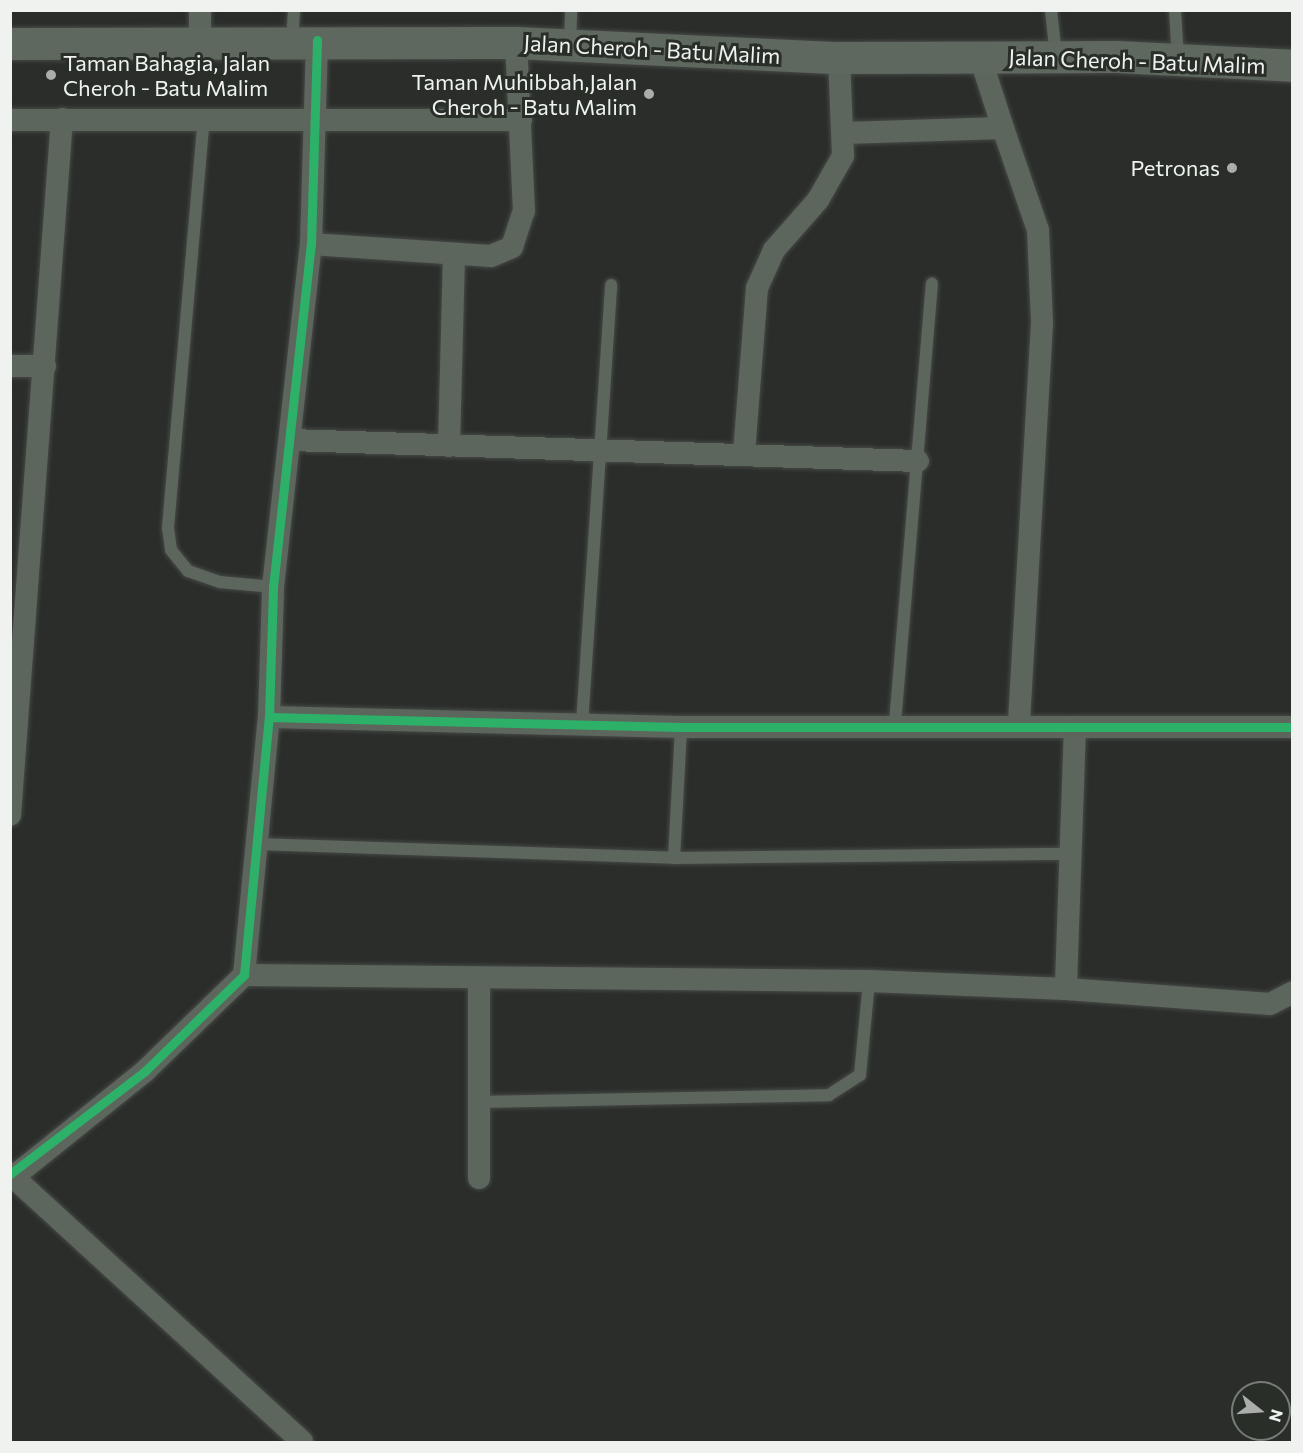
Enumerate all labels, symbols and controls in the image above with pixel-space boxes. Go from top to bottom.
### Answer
street label: Jalan Cheroh - Batu Malim [523,29,781,69]
street label: Jalan Cheroh - Batu Malim [1008,43,1266,79]
place label: Taman Bahagia, Jalan Cheroh - Batu Malim [63,49,270,100]
marker: Taman Bahagia, Jalan Cheroh - Batu Malim [44,68,58,82]
place label: Taman Muhibbah,Jalan Cheroh - Batu Malim [411,68,637,119]
marker: Taman Muhibbah,Jalan Cheroh - Batu Malim [642,87,656,101]
place label: Petronas [1130,155,1220,181]
marker: Petronas [1225,161,1239,175]
north arrow [1231,1381,1291,1441]
text: N [1266,1407,1288,1424]

